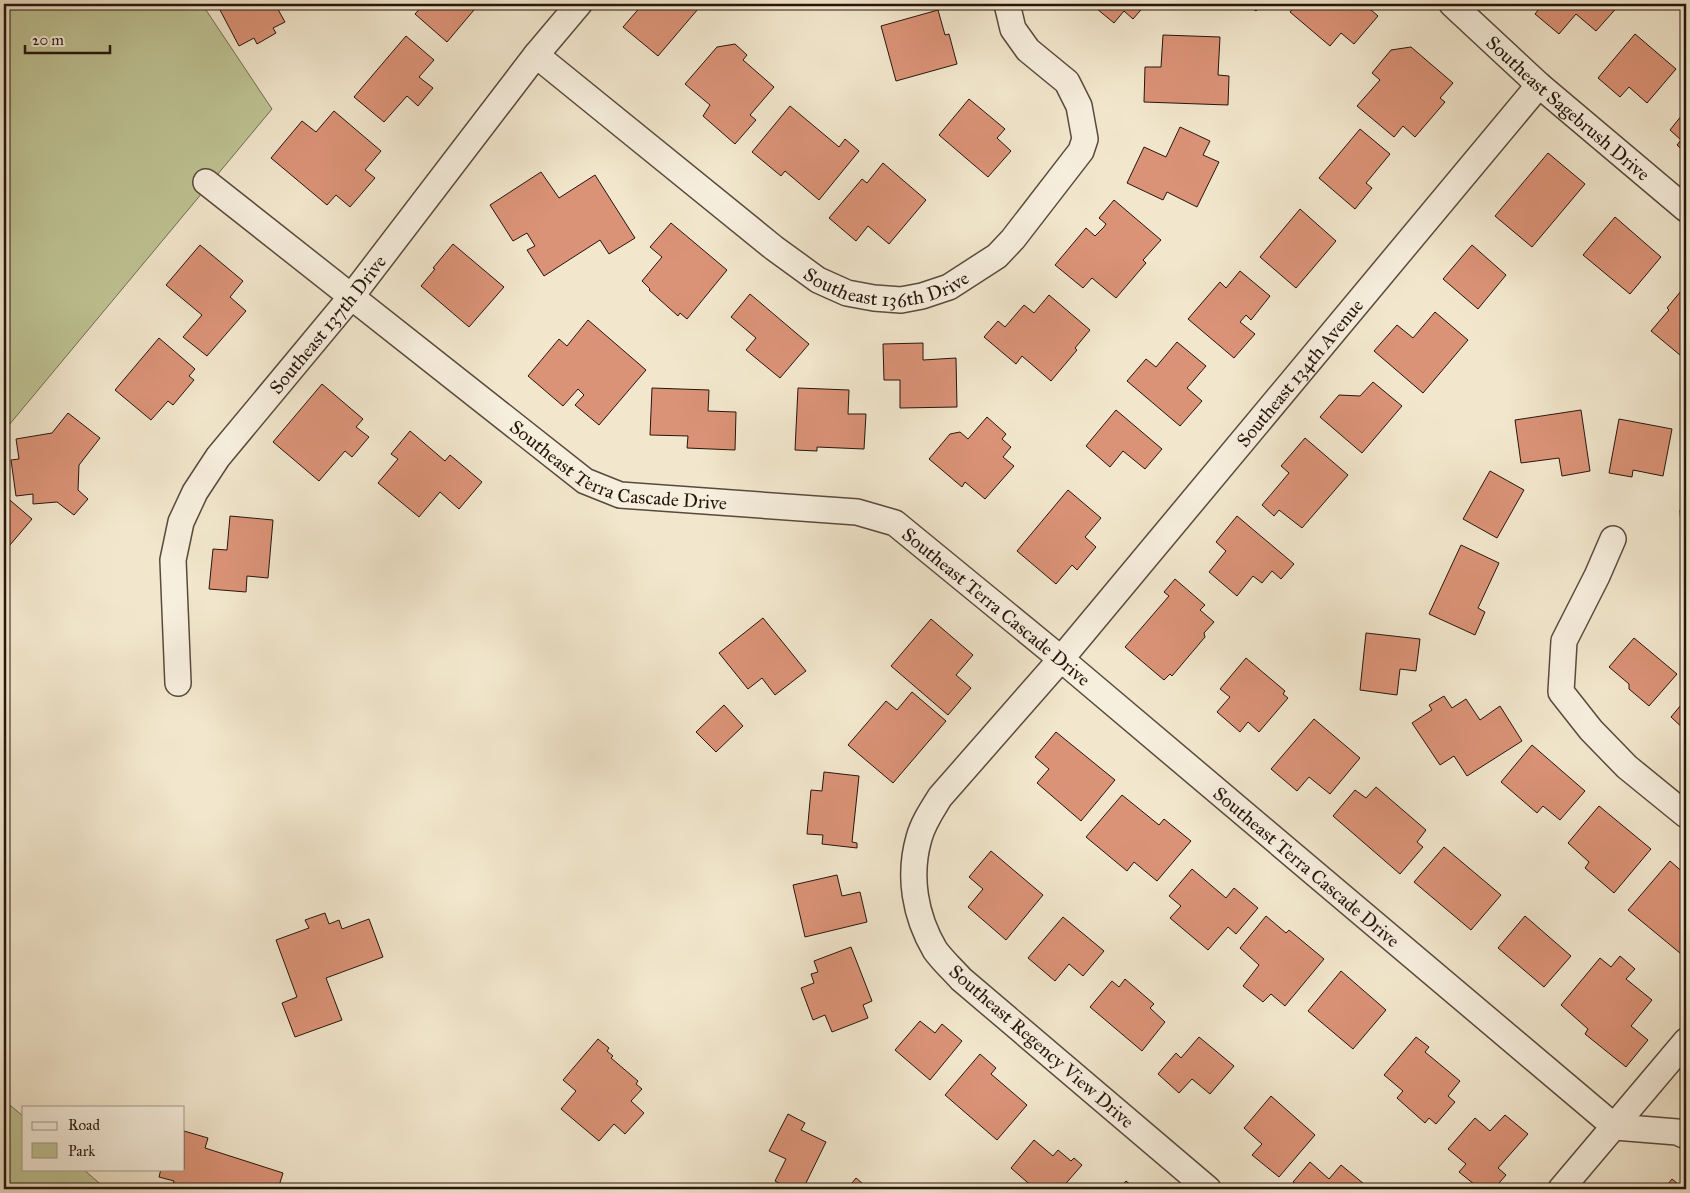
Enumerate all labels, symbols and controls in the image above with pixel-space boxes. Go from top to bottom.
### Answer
scale bar [25,22,110,54]
text: 20 m [32,31,64,49]
street label: Southeast Sagebrush Drive [1481,31,1655,186]
street label: Southeast 137th Drive [264,250,391,399]
street label: Southeast 136th Drive [801,255,973,281]
text: Southeast 136th Drive [799,262,973,313]
street label: Southeast 134th Avenue [1232,294,1368,452]
street label: Southeast Terra Cascade Drive [505,415,728,515]
street label: Southeast Terra Cascade Drive [897,523,1095,691]
street label: Southeast Terra Cascade Drive [1209,782,1405,952]
street label: Southeast Regency View Drive [944,960,1139,1134]
legend [22,1106,185,1170]
text: Road [68,1116,100,1134]
text: Park [68,1142,95,1160]

